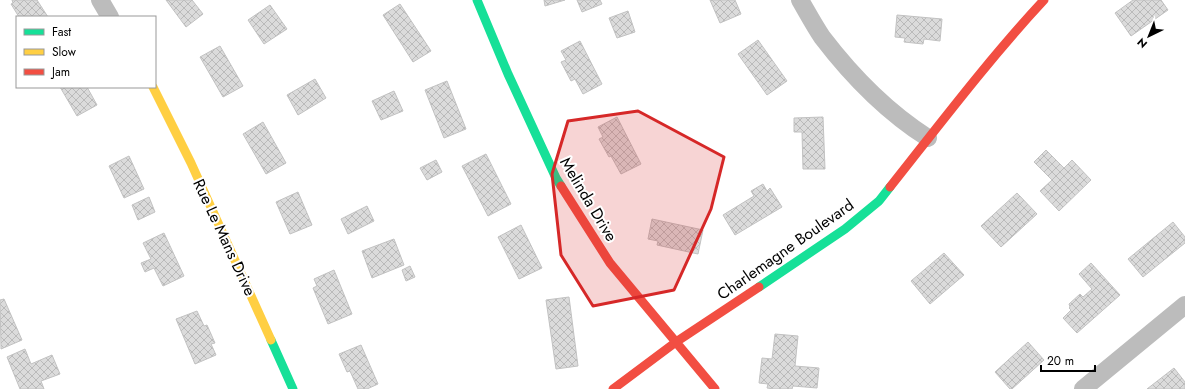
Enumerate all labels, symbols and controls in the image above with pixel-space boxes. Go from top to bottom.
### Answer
legend [16,16,156,88]
north arrow [1129,16,1169,56]
text: Fast [52,23,71,41]
text: N [1134,34,1151,52]
text: Slow [52,43,77,61]
text: Jam [50,63,70,81]
street label: Melinda Drive [554,153,623,246]
street label: Rue Le Mans Drive [187,175,262,299]
street label: Charlemagne Boulevard [712,193,858,305]
scale bar [1041,347,1095,373]
text: 20 m [1047,352,1074,370]

